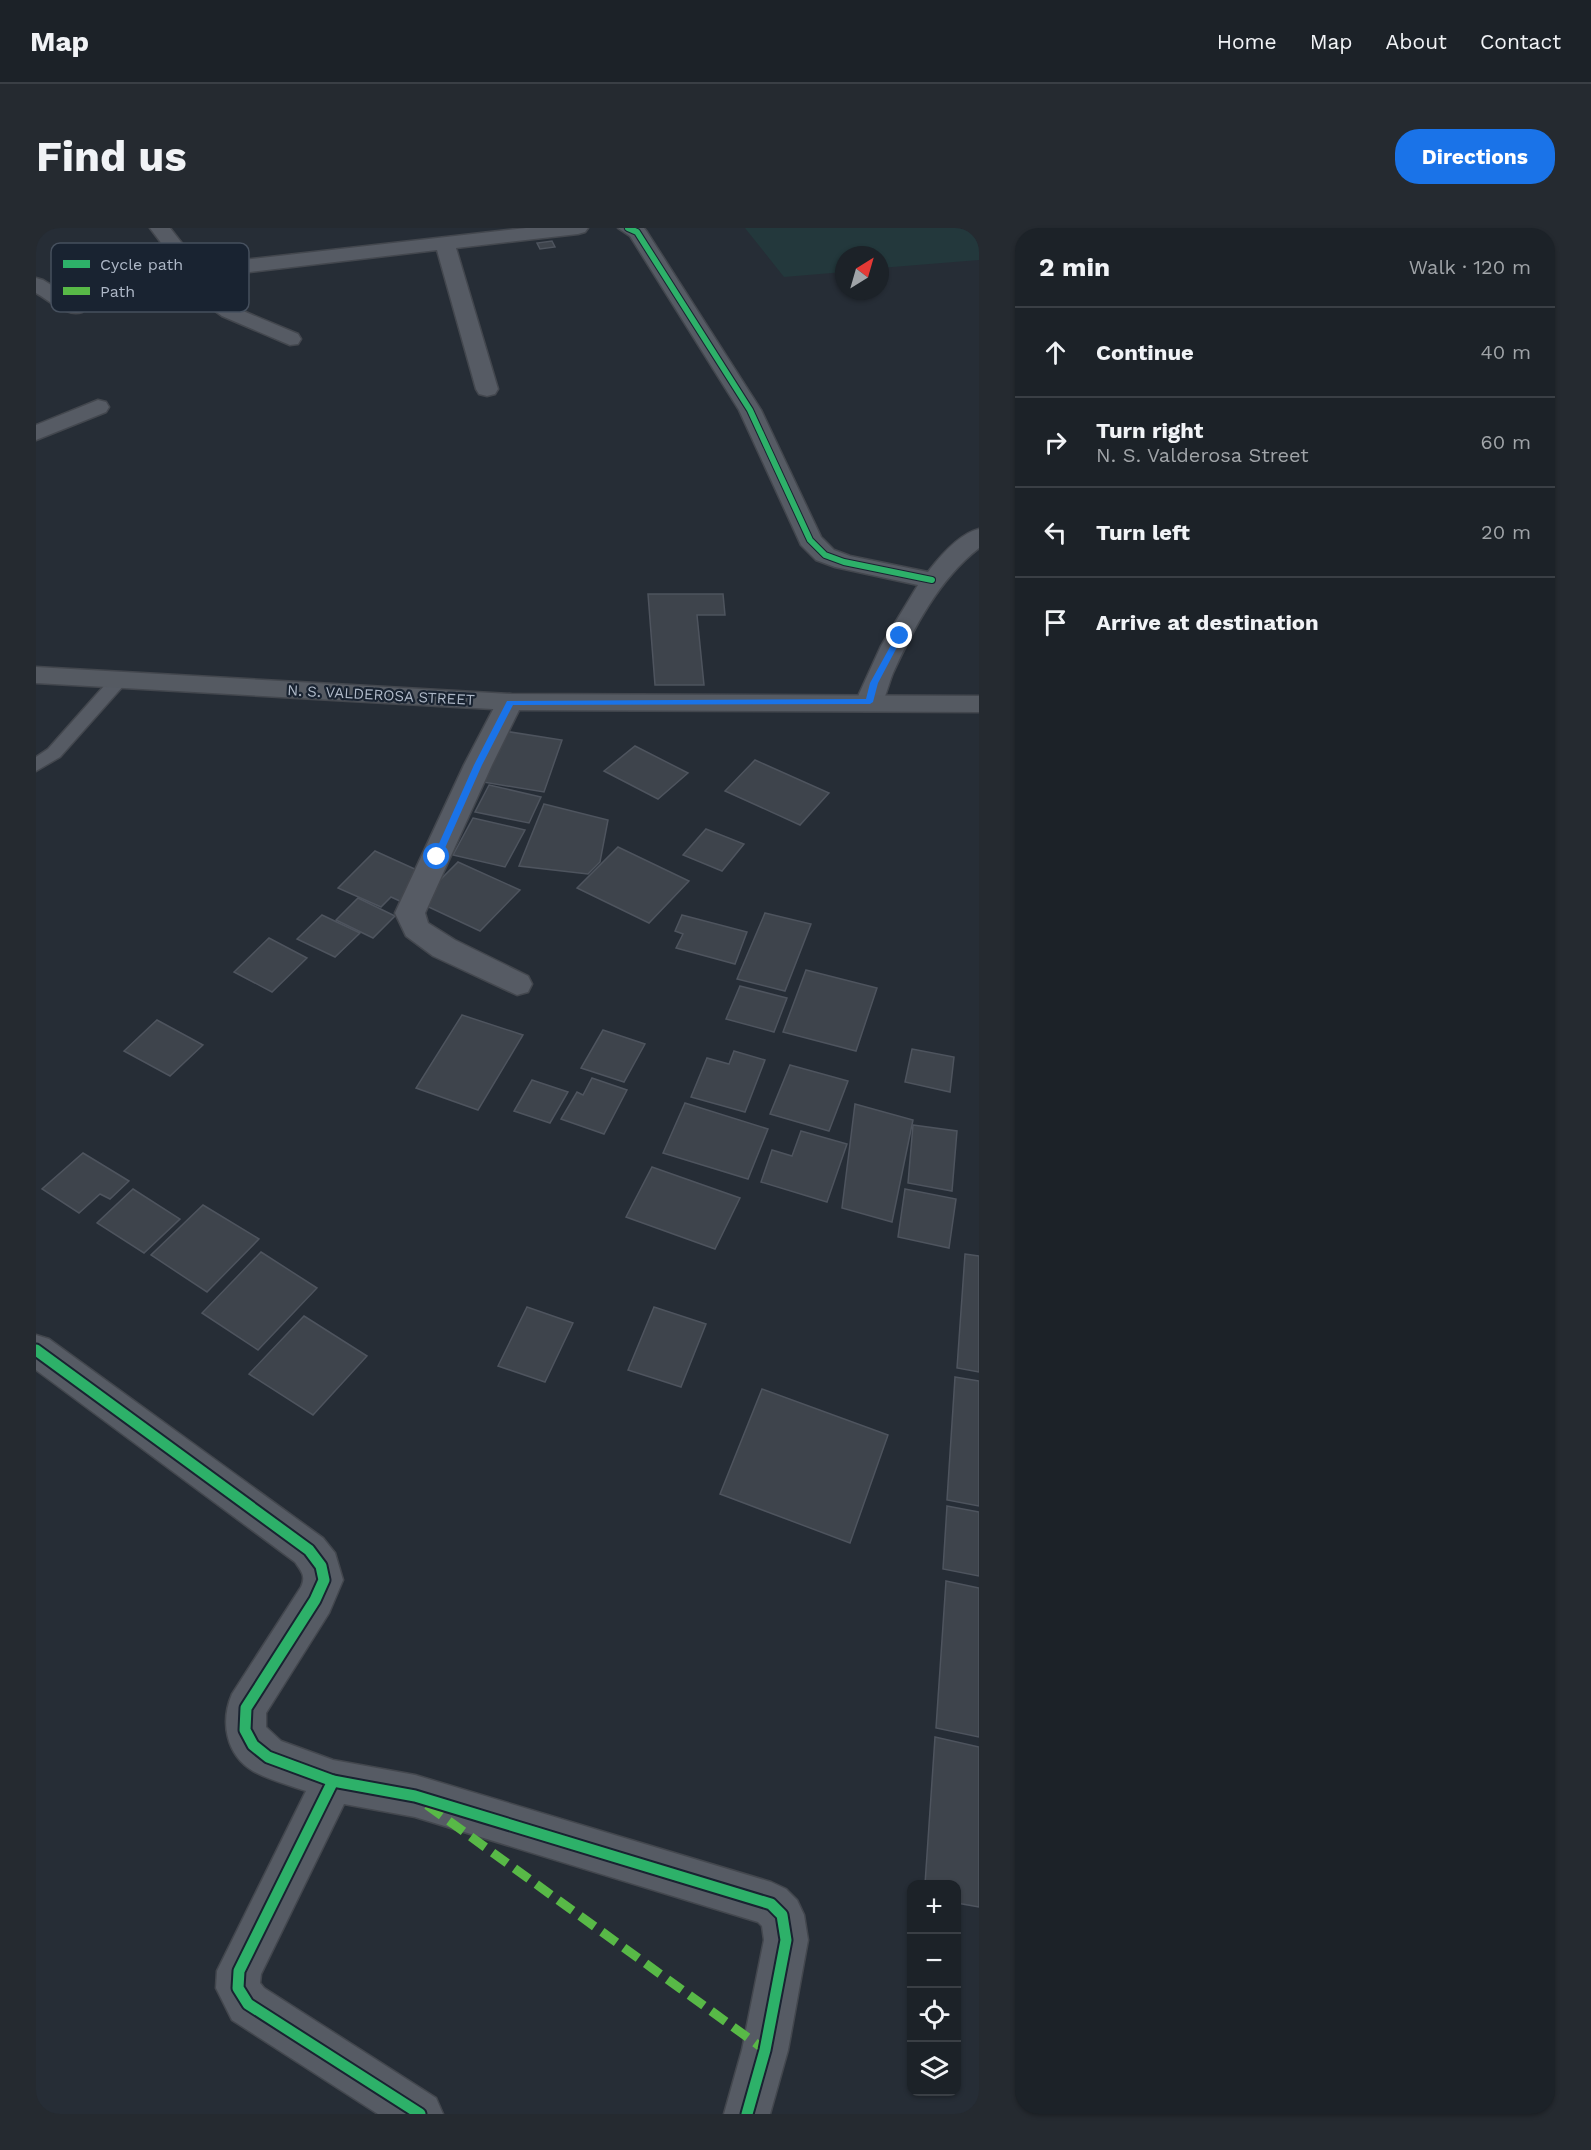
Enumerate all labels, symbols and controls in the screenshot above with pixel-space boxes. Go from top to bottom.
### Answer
text: Map [30,25,89,58]
text: Home [1217,29,1277,54]
text: Map [1310,29,1353,54]
text: About [1386,29,1447,54]
text: Contact [1480,29,1561,54]
button: Directions [1395,129,1555,184]
text: Find us [36,132,187,181]
legend [51,243,249,312]
north arrow [835,246,889,300]
text: 2 min [1039,252,1110,282]
text: Cycle path [100,255,183,274]
text: Walk · 120 m [1409,255,1531,279]
text: Path [100,282,135,301]
icon: ahead [1039,336,1072,369]
text: Continue [1096,340,1194,365]
text: 40 m [1480,340,1531,364]
text: Turn right [1096,418,1203,443]
icon: right [1039,426,1072,459]
text: 60 m [1481,430,1531,454]
text: N. S. Valderosa Street [1096,443,1309,467]
icon: left [1039,516,1072,549]
text: Turn left [1096,520,1190,545]
text: 20 m [1481,520,1531,544]
icon: arrive [1039,606,1072,639]
text: Arrive at destination [1096,610,1319,635]
route end [886,622,912,648]
street label: N. S. VALDEROSA STREET [287,681,475,709]
route start [423,843,449,869]
map controls [907,1880,961,2096]
button: + [907,1880,961,1934]
button: − [907,1934,961,1988]
button: locate [907,1988,961,2042]
button: layers [907,2042,961,2096]

